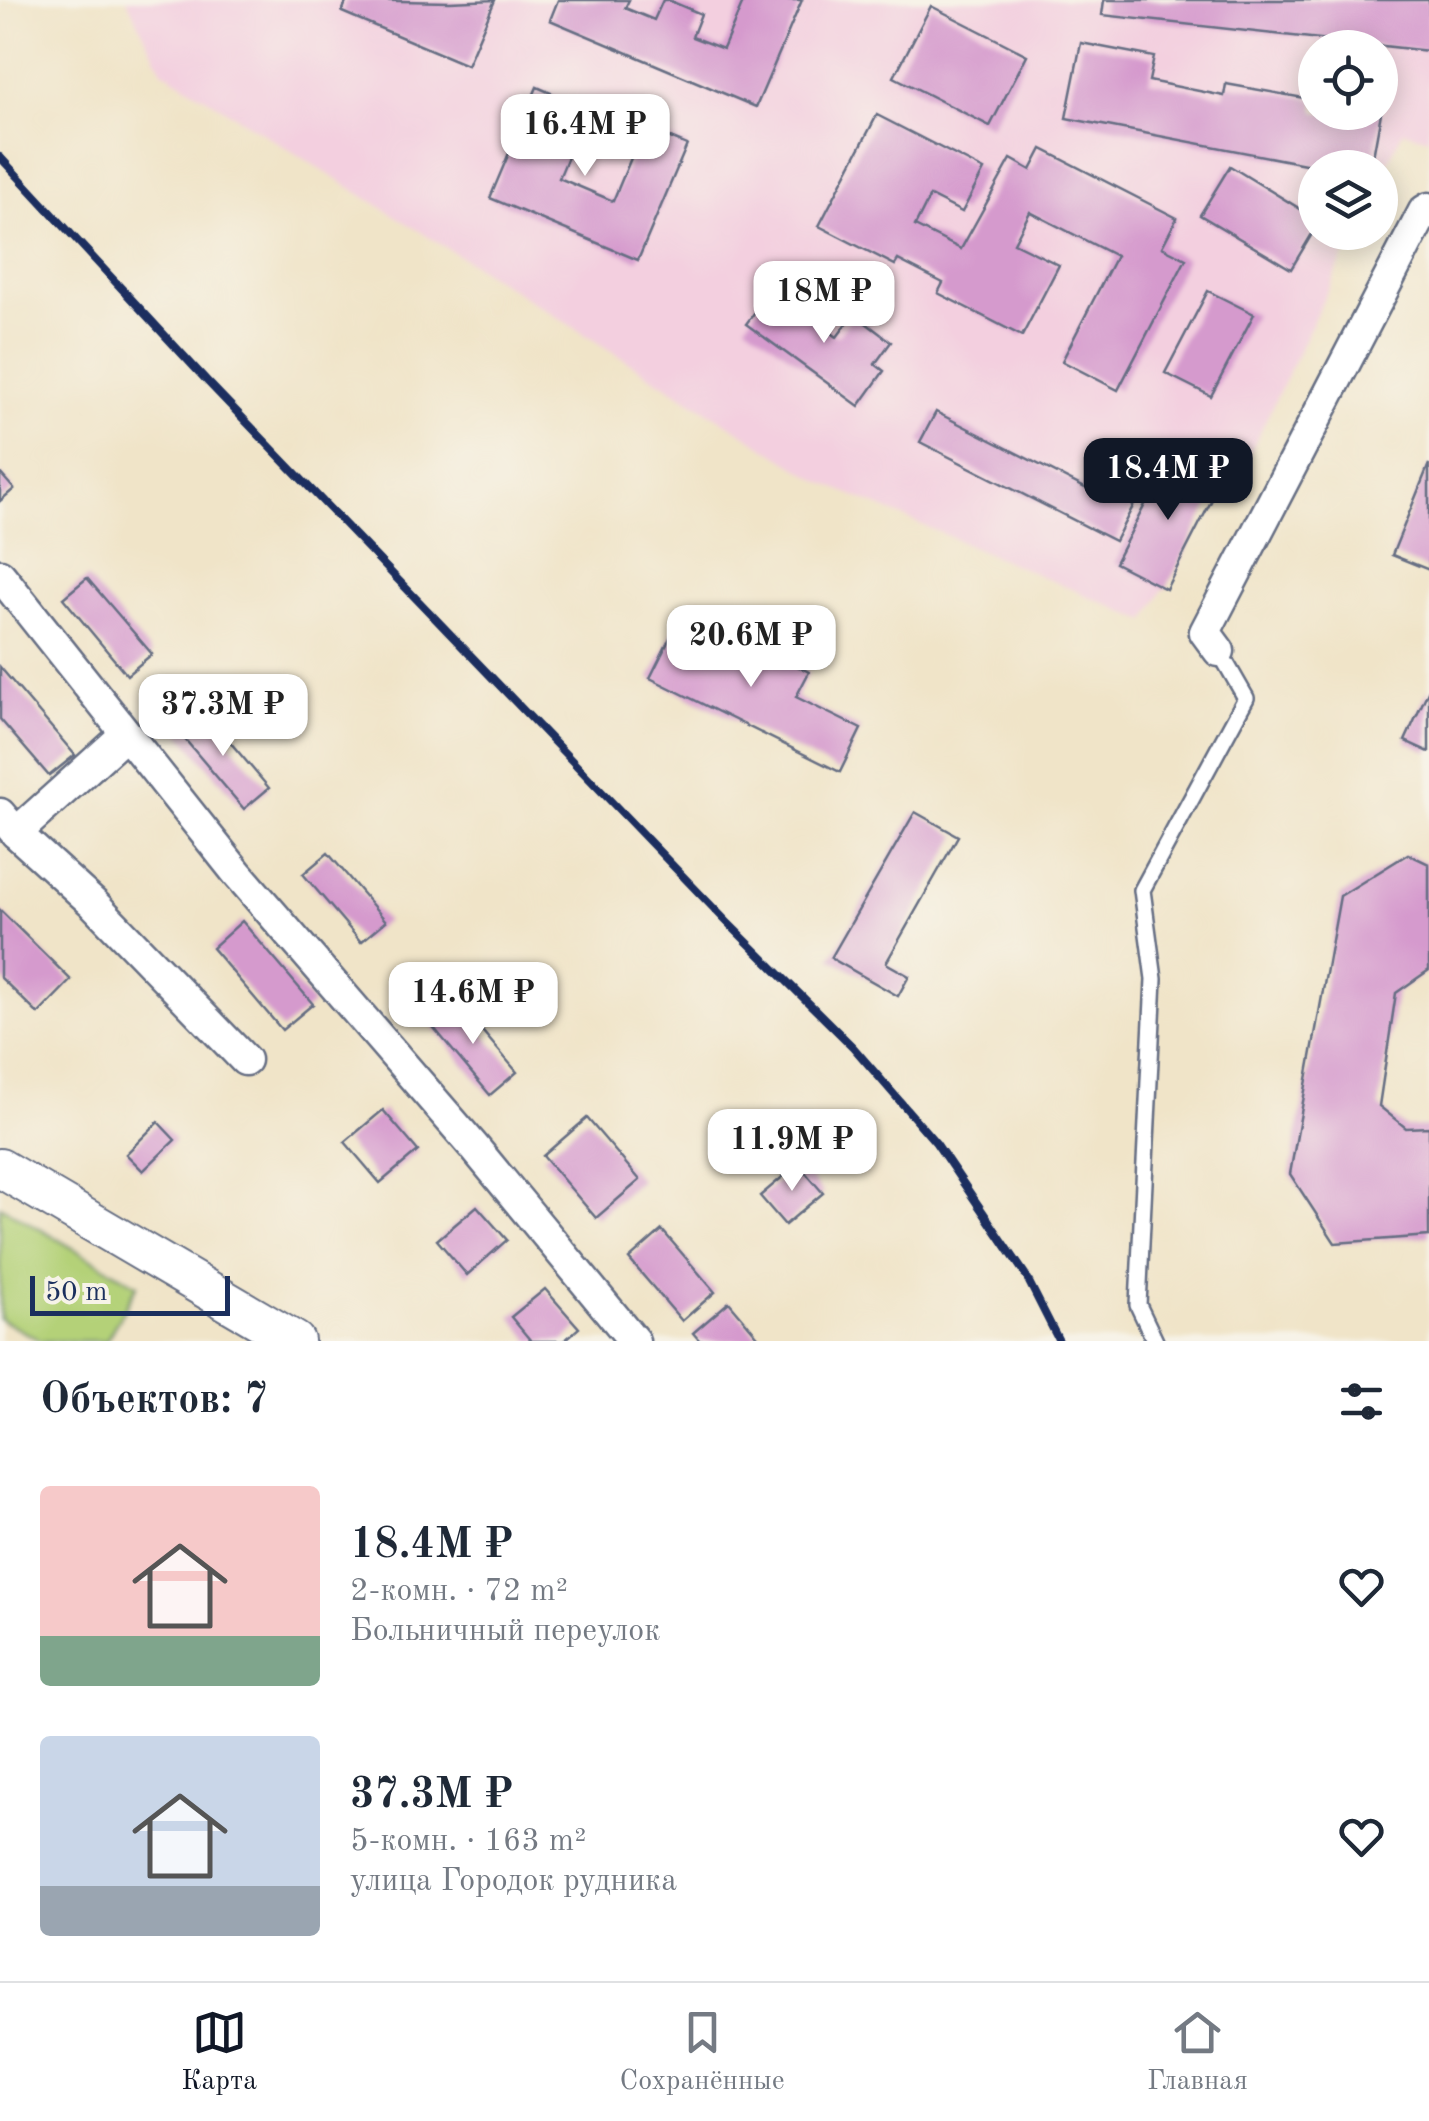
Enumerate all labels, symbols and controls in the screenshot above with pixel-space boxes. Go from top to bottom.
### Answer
map controls [1298,30,1398,250]
button: locate [1298,30,1398,130]
pin: 16.4M ₽ [493,94,677,179]
text: 16.4M ₽ [523,110,647,142]
button: layers [1298,150,1398,250]
pin: 18M ₽ [754,261,894,346]
text: 18M ₽ [775,277,873,309]
pin: 18.4M ₽ [1076,438,1260,523]
text: 18.4M ₽ [1106,454,1230,486]
pin: 20.6M ₽ [659,605,843,690]
text: 20.6M ₽ [689,621,813,653]
pin: 37.3M ₽ [131,674,315,759]
text: 37.3M ₽ [161,690,285,722]
pin: 14.6M ₽ [381,962,565,1047]
text: 14.6M ₽ [411,978,535,1010]
pin: 11.9M ₽ [700,1109,884,1194]
text: 11.9M ₽ [730,1125,854,1157]
scale bar [30,1271,230,1316]
text: 50 m [45,1279,108,1307]
icon: filters [1334,1374,1389,1429]
text: Объектов: 7 [40,1380,268,1422]
text: 18.4M ₽ [350,1525,513,1567]
icon: home [120,1526,240,1646]
icon: heart [1334,1559,1389,1614]
text: 2-комн. · 72 m² [350,1576,568,1608]
text: Больничный переулок [350,1616,660,1648]
text: 37.3M ₽ [350,1775,513,1817]
icon: home [120,1776,240,1896]
icon: heart [1334,1809,1389,1864]
text: 5-комн. · 163 m² [350,1826,586,1858]
text: улица Городок рудника [350,1866,677,1898]
tab: Карта [181,2005,257,2100]
tab: Сохранённые [619,2005,785,2100]
tab: Главная [1147,2005,1248,2100]

